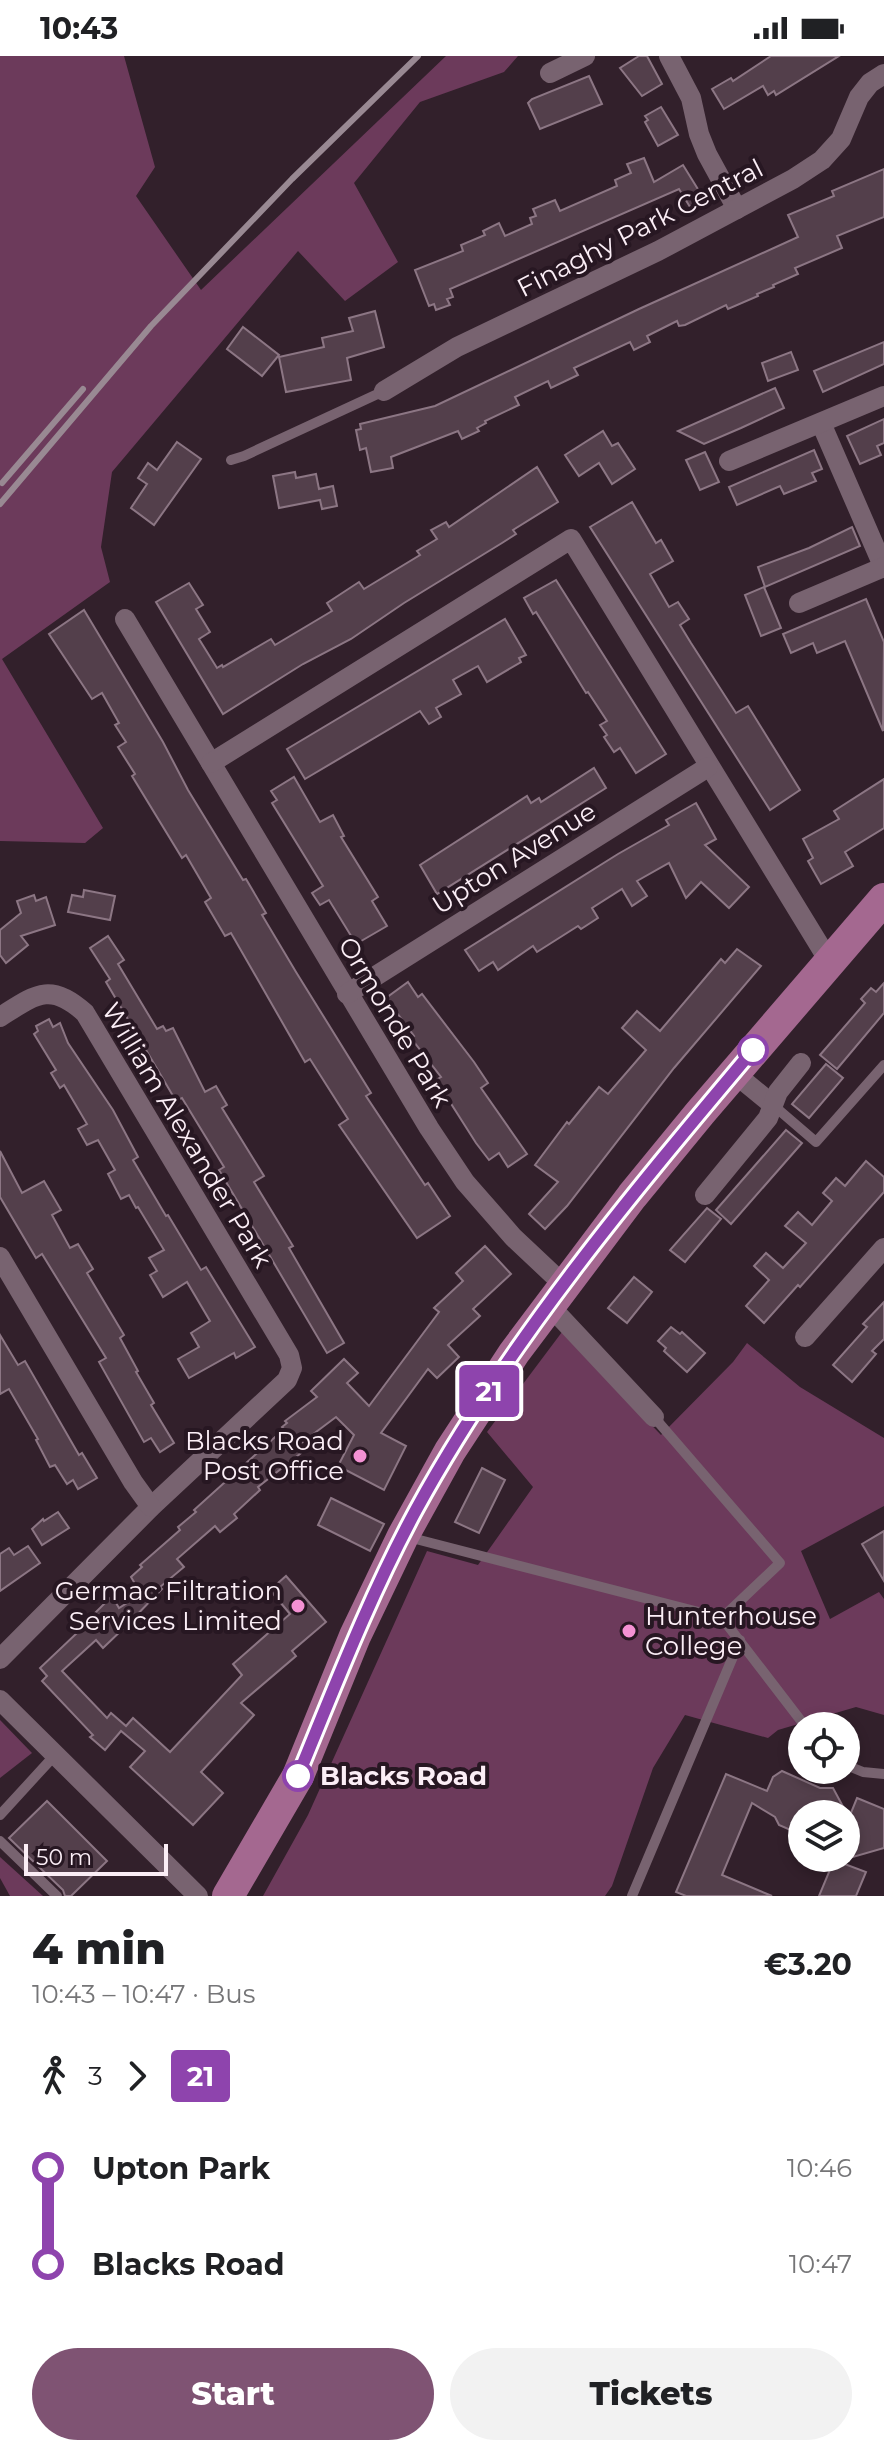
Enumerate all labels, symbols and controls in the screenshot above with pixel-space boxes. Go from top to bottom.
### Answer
text: 10:43 [40,10,118,47]
street label: Finaghy Park Central [512,152,768,304]
street label: Upton Avenue [426,795,602,921]
street label: Ormonde Park [332,931,459,1113]
street label: William Alexander Park [95,997,279,1274]
unlabelled marker [738,1035,768,1065]
line badge: 21 [453,1365,525,1417]
text: 21 [475,1374,503,1408]
place label: Blacks Road Post Office [185,1425,344,1487]
marker: Blacks Road Post Office [351,1447,369,1465]
place label: Germac Filtration Services Limited [55,1575,282,1637]
marker: Germac Filtration Services Limited [289,1597,307,1615]
place label: Hunterhouse College [645,1600,817,1662]
marker: Hunterhouse College [620,1622,638,1640]
map controls [788,1712,860,1872]
button: locate [788,1712,860,1784]
place label: Blacks Road [320,1760,487,1792]
marker: Blacks Road [283,1761,313,1791]
button: layers [788,1800,860,1872]
scale bar [24,1840,168,1876]
text: 50 m [36,1844,92,1871]
text: 4 min [32,1921,166,1975]
text: €3.20 [764,1946,852,1983]
text: 10:43 – 10:47 · Bus [32,1978,255,2010]
icon: walk [32,2054,76,2098]
icon: forward [115,2054,159,2098]
text: 21 [187,2059,214,2093]
text: 3 [88,2060,103,2092]
text: Upton Park [92,2150,270,2187]
text: 10:46 [787,2152,852,2184]
text: Blacks Road [92,2246,285,2283]
text: 10:47 [789,2248,852,2280]
button: Start [32,2348,434,2440]
button: Tickets [450,2348,852,2440]

